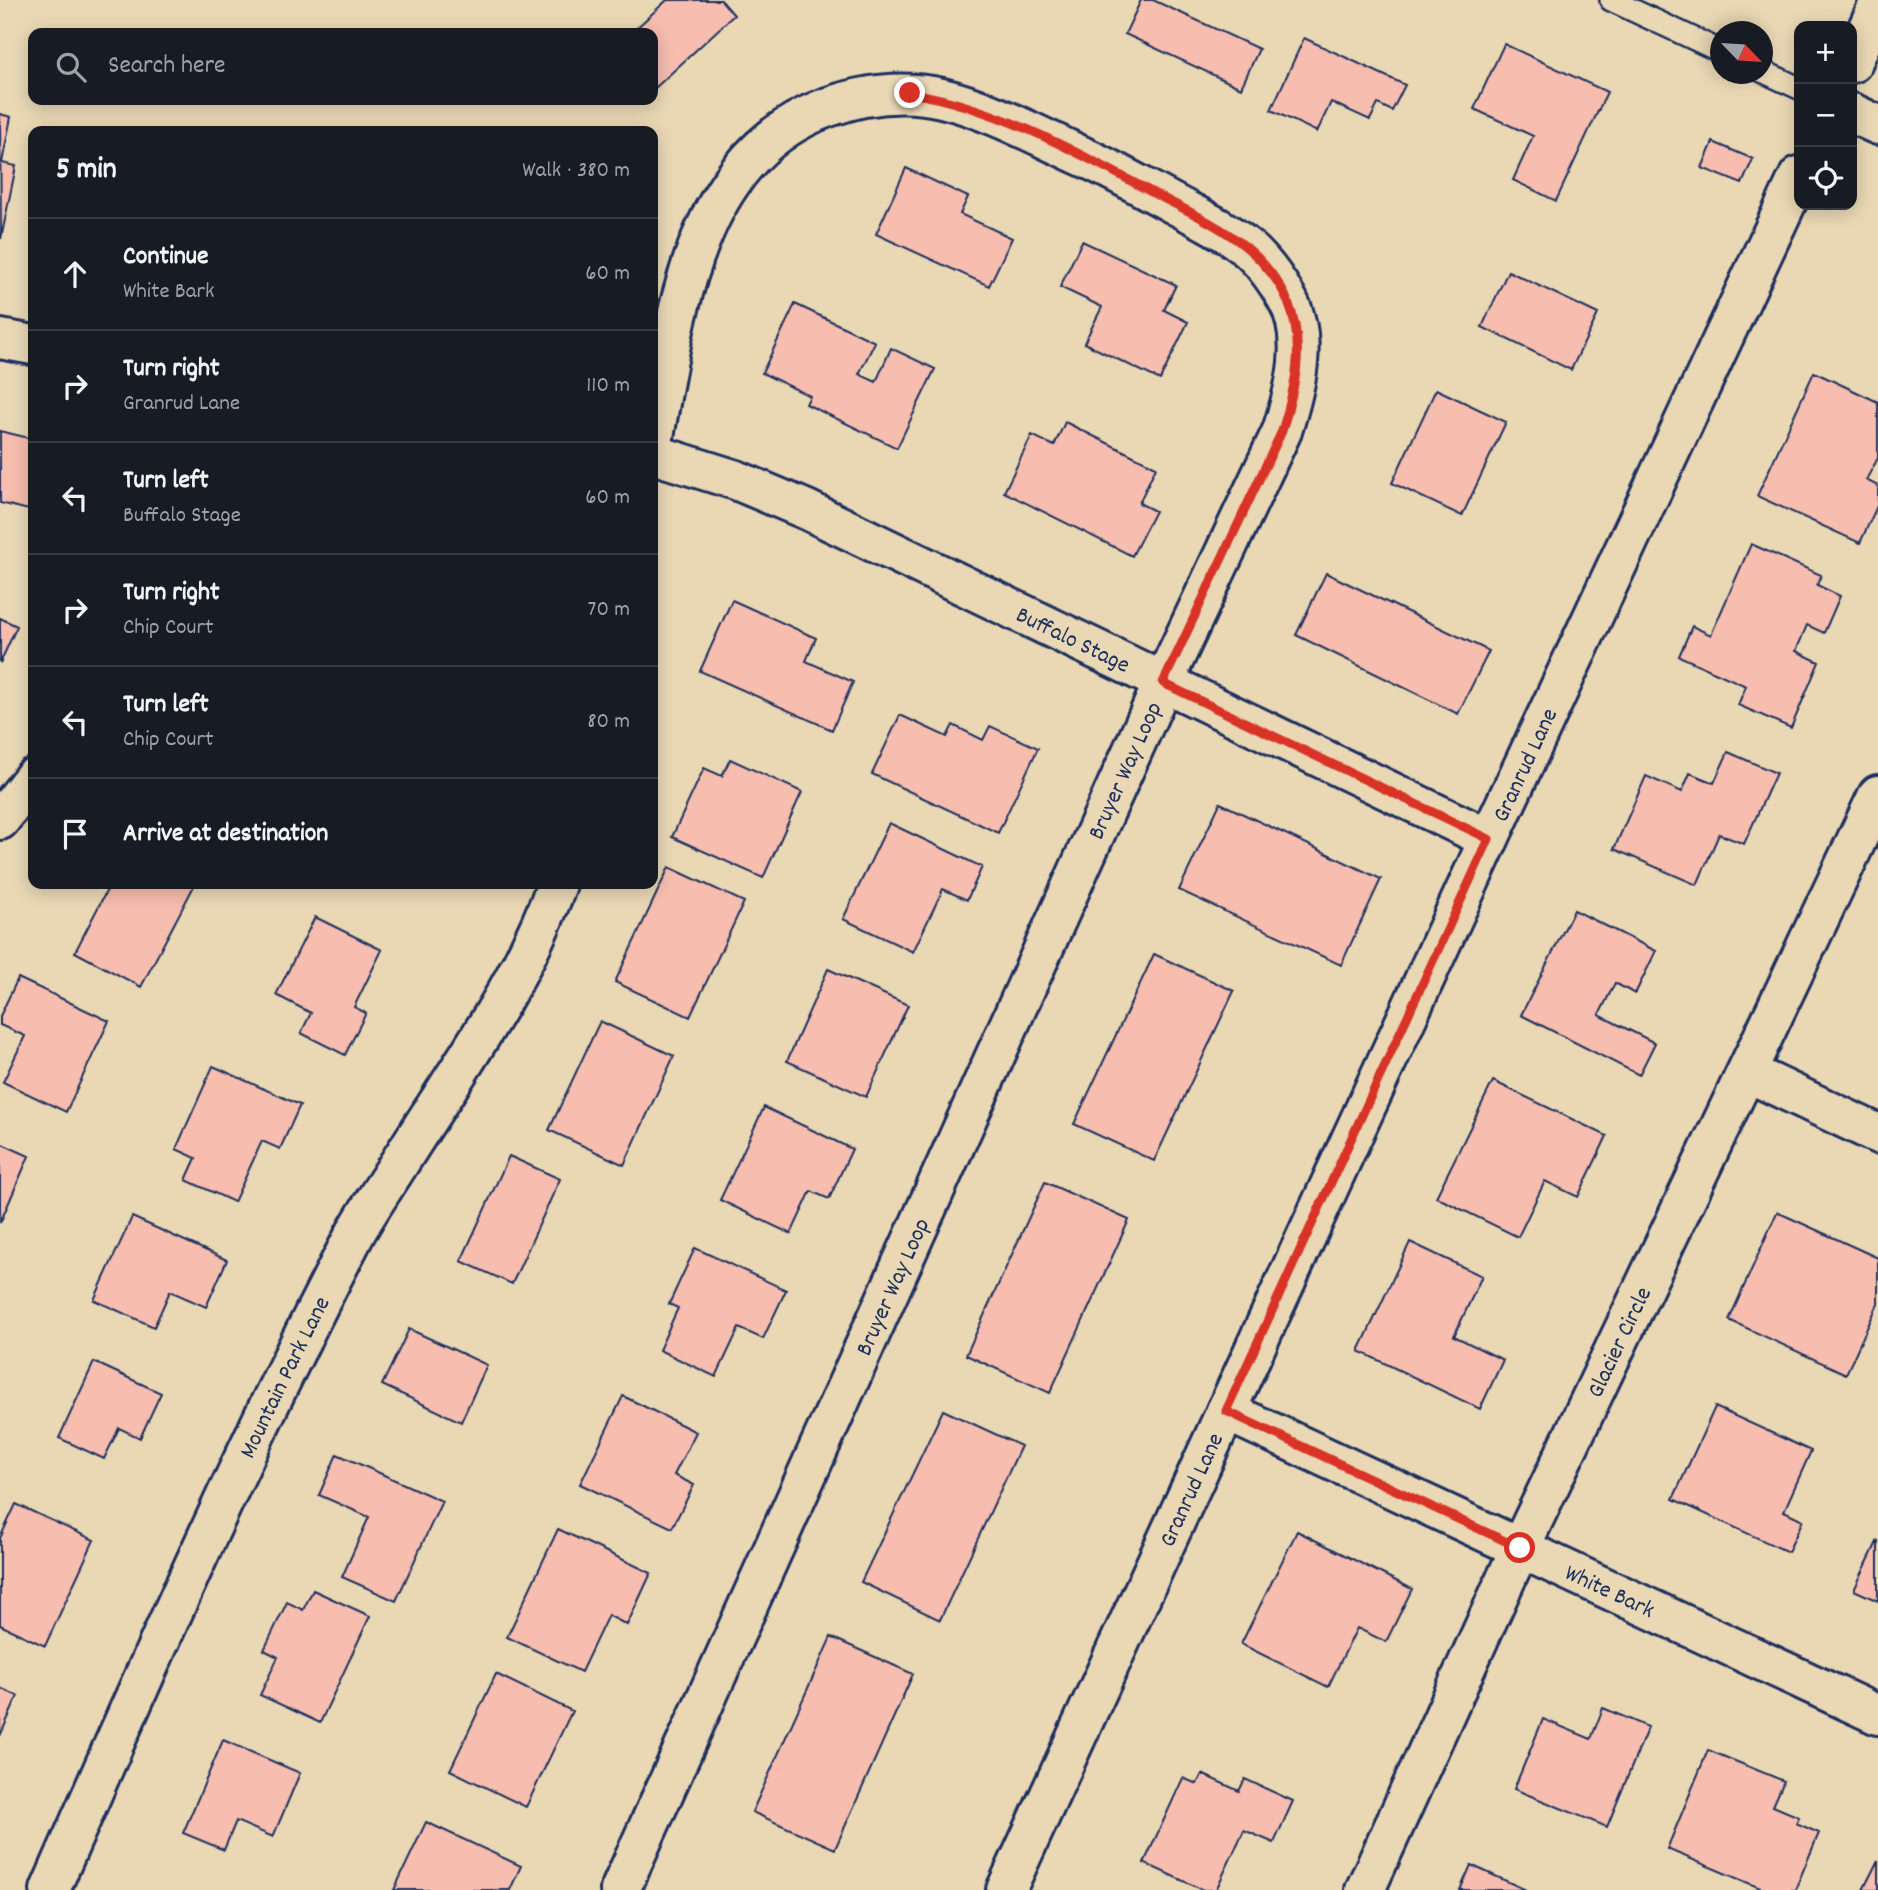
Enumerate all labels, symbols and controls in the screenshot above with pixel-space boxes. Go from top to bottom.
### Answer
north arrow [1710,21,1773,84]
map controls [1794,21,1857,210]
button: + [1794,21,1857,84]
search box [28,28,658,105]
icon: search [52,48,90,86]
text: Search here [108,48,226,85]
route end [894,77,925,108]
button: − [1794,84,1857,147]
button: locate [1794,147,1857,210]
text: 5 min [56,150,117,193]
text: Walk · 380 m [522,155,630,188]
text: Continue [123,239,208,276]
icon: ahead [56,255,94,293]
text: 60 m [585,258,630,291]
text: White Bark [123,276,214,309]
text: Turn right [123,351,220,388]
icon: right [56,367,94,405]
text: 110 m [586,370,630,403]
text: Granrud Lane [123,388,240,421]
text: Turn left [123,463,209,500]
icon: left [56,479,94,517]
text: 60 m [585,482,630,515]
text: Buffalo Stage [123,500,241,533]
text: Turn right [123,575,220,612]
icon: right [56,591,94,629]
text: 70 m [588,594,630,627]
street label: Buffalo Stage [1009,599,1135,683]
text: Chip Court [123,612,214,645]
text: Turn left [123,687,209,724]
street label: Bruyer Way Loop [1081,697,1172,846]
icon: left [56,703,94,741]
street label: Granrud Lane [1485,703,1568,828]
text: 80 m [587,706,630,739]
text: Chip Court [123,724,214,757]
icon: arrive [56,815,94,853]
text: Arrive at destination [123,816,328,853]
street label: Bruyer Way Loop [848,1213,940,1362]
street label: Glacier Circle [1580,1282,1662,1404]
street label: Mountain Park Lane [232,1291,340,1465]
street label: Granrud Lane [1152,1428,1234,1553]
route start [1504,1532,1535,1563]
street label: White Bark [1559,1557,1659,1628]

